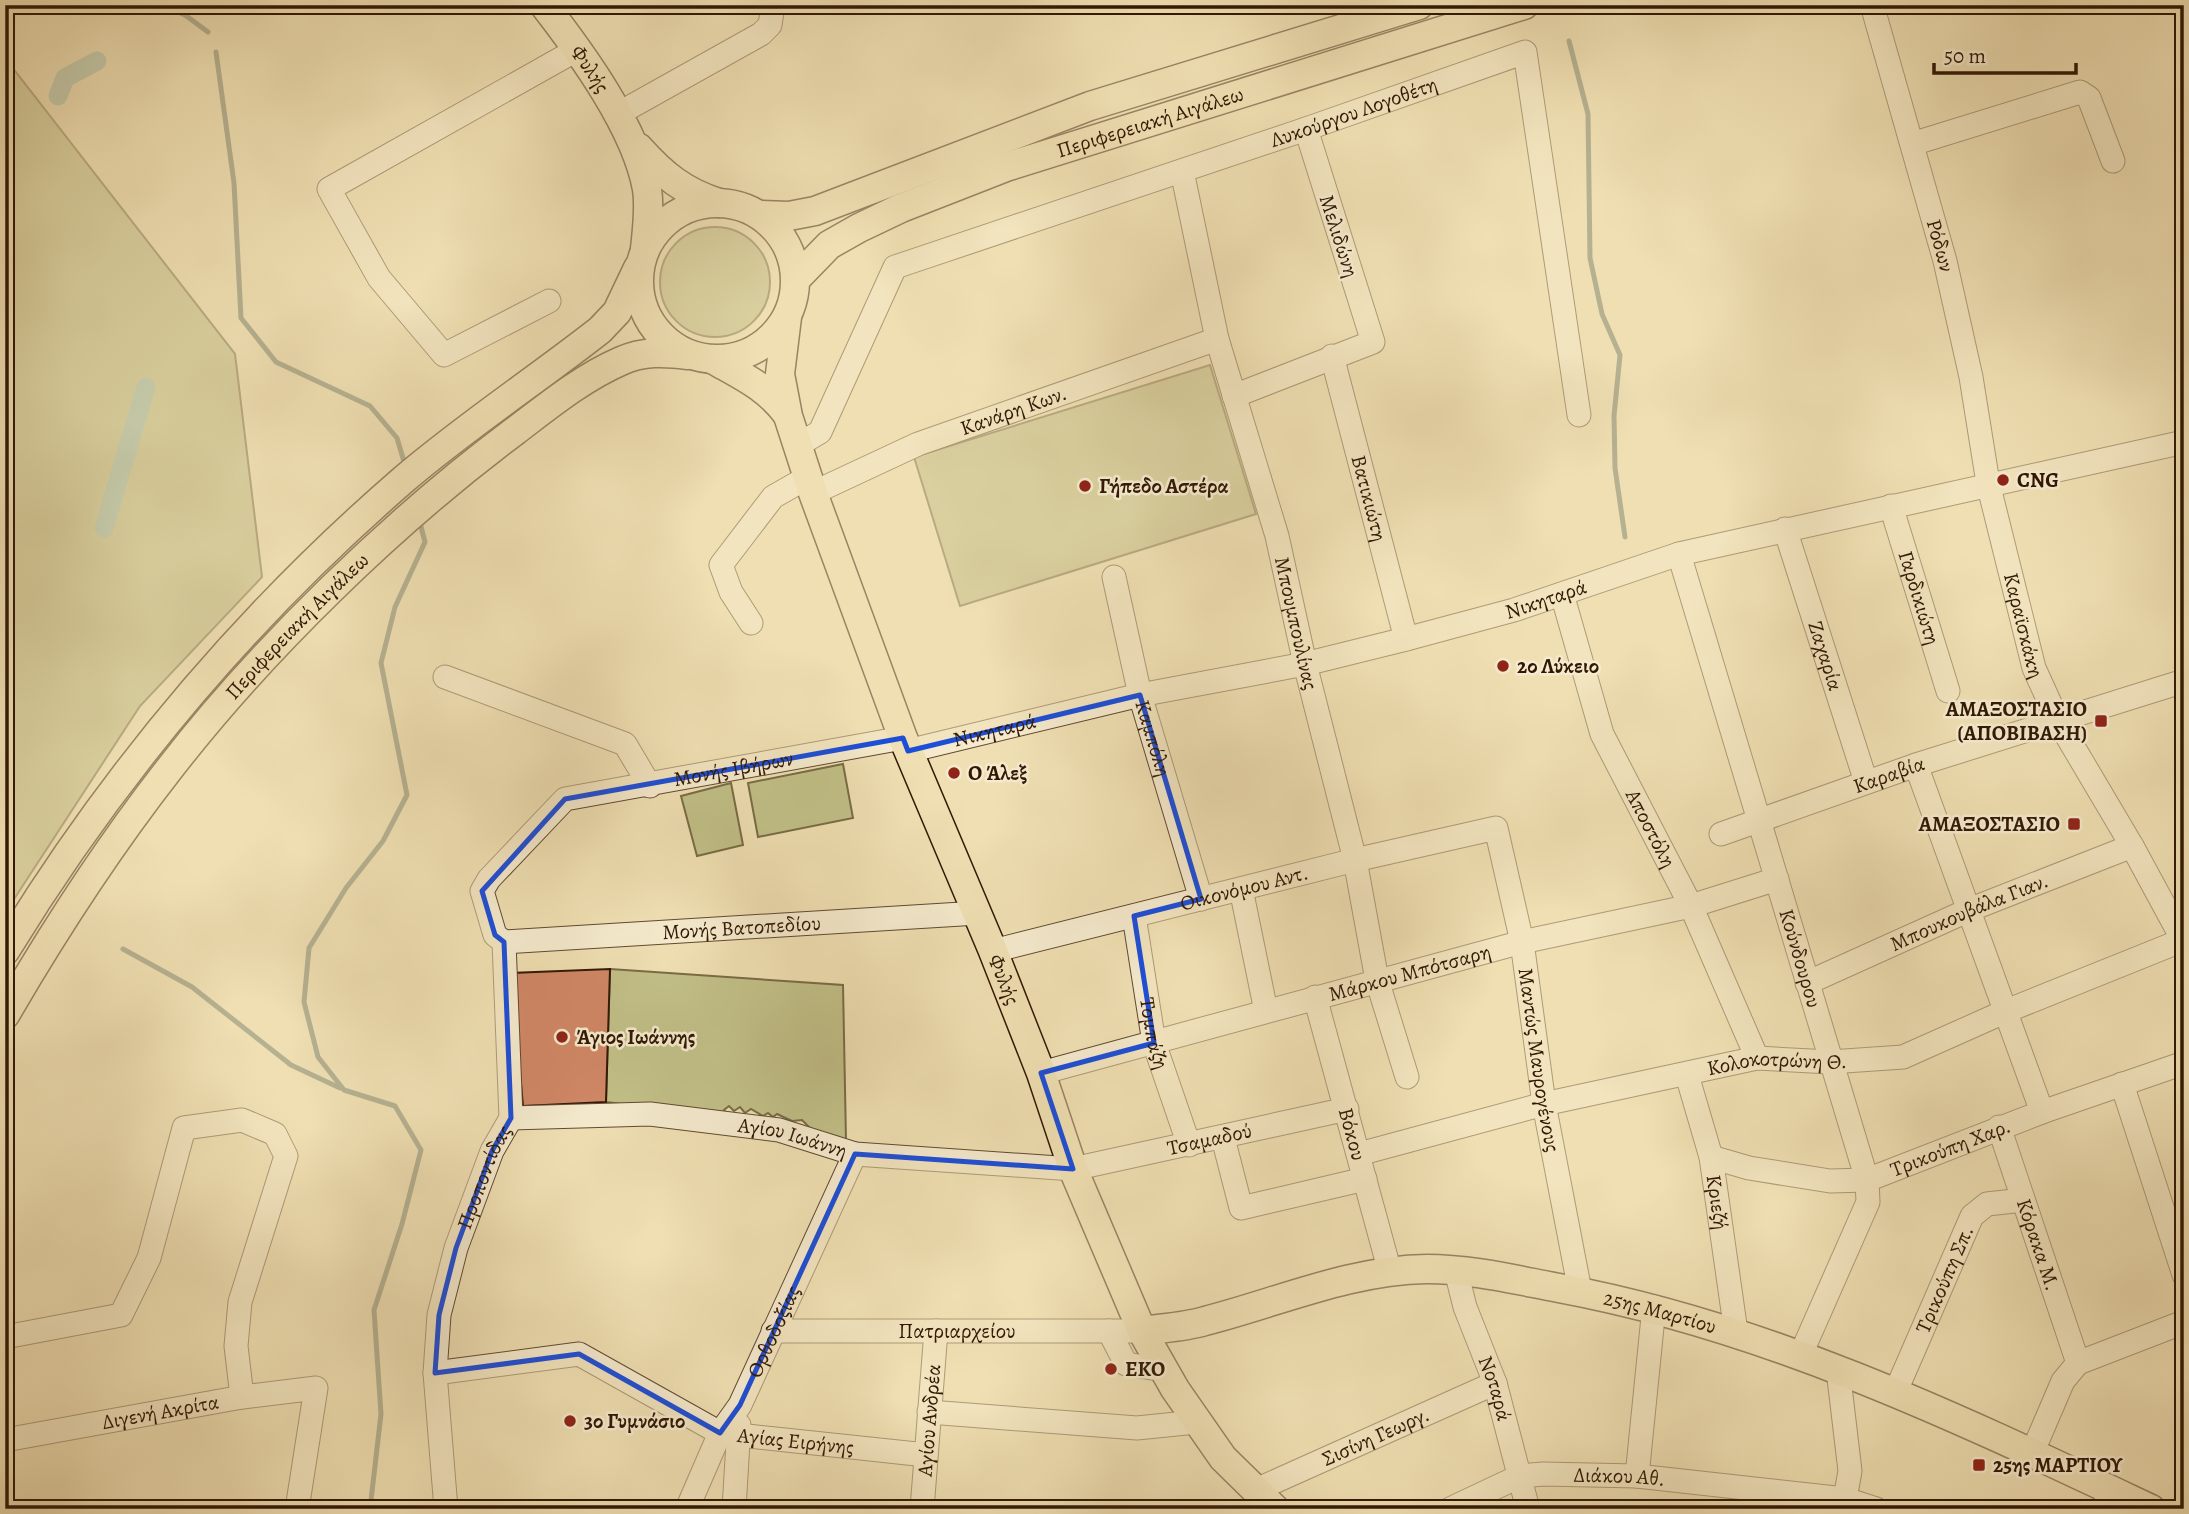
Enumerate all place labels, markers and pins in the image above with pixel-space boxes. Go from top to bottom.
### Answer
place label: CNG [2017,466,2059,494]
place label: Γήπεδο Αστέρα [1099,472,1229,500]
marker: CNG [1995,472,2011,488]
marker: Γήπεδο Αστέρα [1077,478,1093,494]
place label: 2ο Λύκειο [1517,652,1599,680]
marker: 2ο Λύκειο [1495,658,1511,674]
place label: ΑΜΑΞΟΣΤΑΣΙΟ (ΑΠΟΒΙΒΑΣΗ) [1945,695,2087,747]
marker: ΑΜΑΞΟΣΤΑΣΙΟ (ΑΠΟΒΙΒΑΣΗ) [2093,713,2109,729]
place label: Ο Άλεξ [968,759,1027,787]
marker: Ο Άλεξ [946,765,962,781]
place label: ΑΜΑΞΟΣΤΑΣΙΟ [1918,810,2060,838]
marker: ΑΜΑΞΟΣΤΑΣΙΟ [2066,816,2082,832]
place label: Άγιος Ιωάννης [576,1023,695,1051]
marker: Άγιος Ιωάννης [554,1029,570,1045]
place label: EKO [1125,1355,1165,1383]
marker: EKO [1103,1361,1119,1377]
place label: 3ο Γυμνάσιο [584,1407,685,1435]
marker: 3ο Γυμνάσιο [562,1413,578,1429]
place label: 25ης ΜΑΡΤΙΟΥ [1993,1451,2123,1479]
marker: 25ης ΜΑΡΤΙΟΥ [1971,1457,1987,1473]

